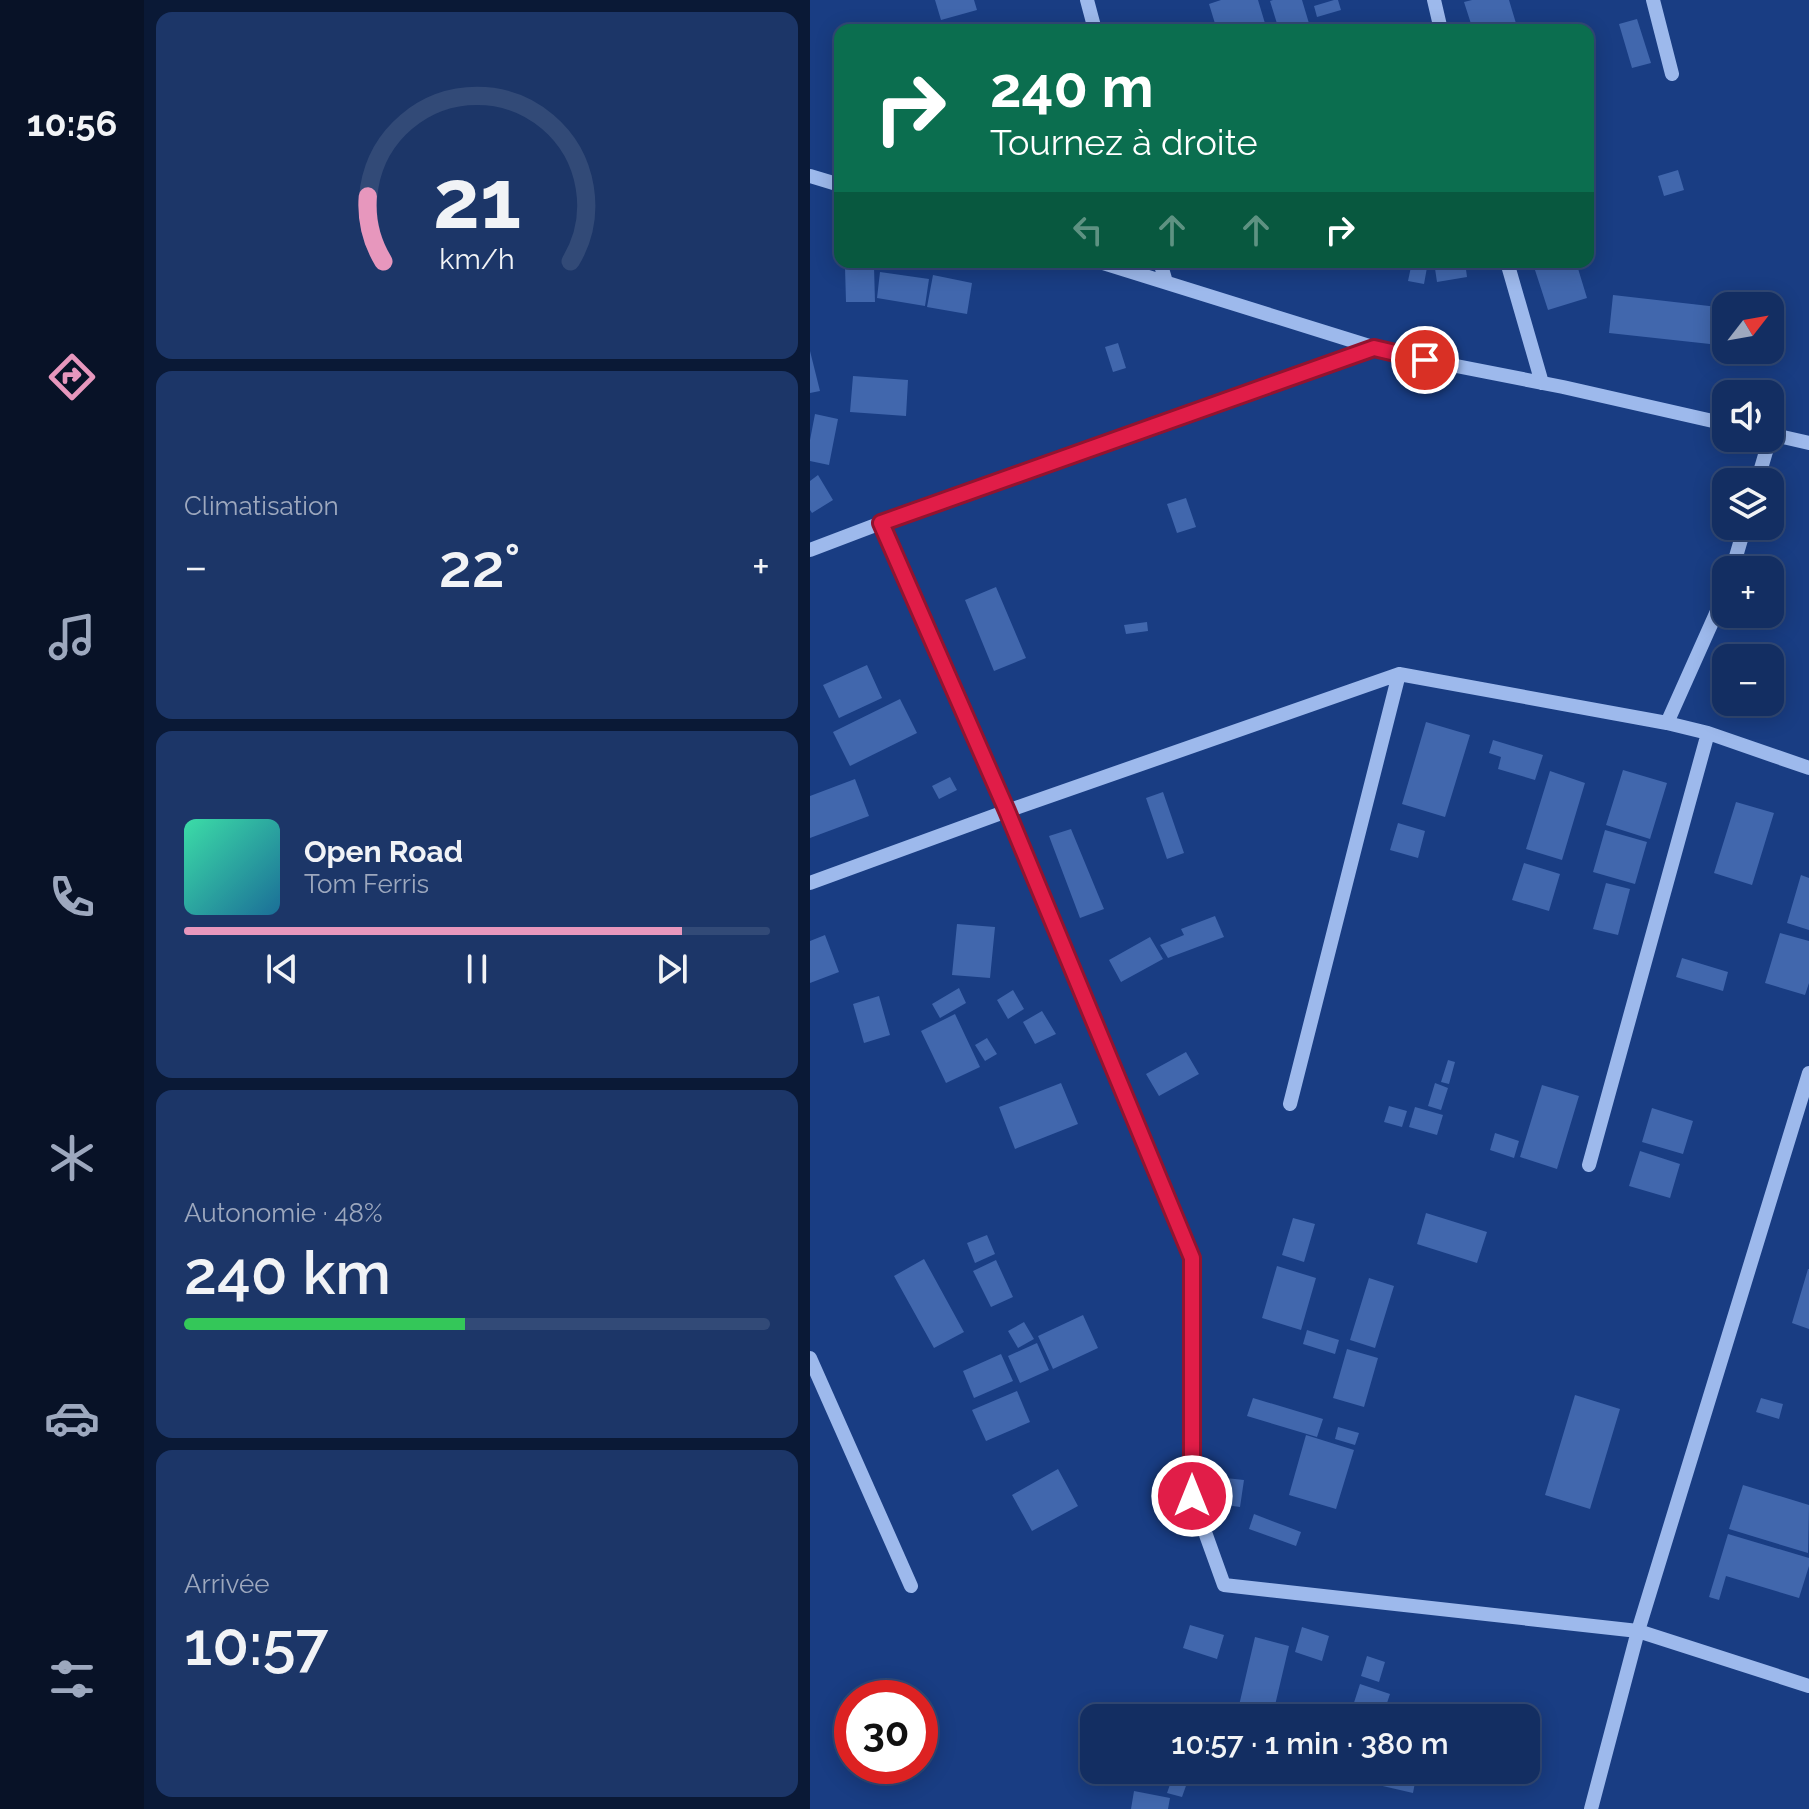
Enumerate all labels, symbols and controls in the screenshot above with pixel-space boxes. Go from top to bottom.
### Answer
text: 240 m [990,54,1154,120]
icon: right [858,56,962,160]
text: 10:56 [27,102,117,144]
text: Tournez à droite [990,121,1258,163]
text: 21 [433,149,521,246]
icon: left [1066,208,1110,252]
icon: ahead [1150,208,1194,252]
icon: ahead [1234,208,1278,252]
icon: right [1318,208,1362,252]
text: km/h [439,242,515,276]
north arrow [1712,292,1784,364]
map controls [1712,292,1784,716]
pin [1391,326,1459,394]
icon: arrive [1403,338,1447,382]
icon: directions [44,349,100,405]
button: sound [1712,380,1784,452]
button: layers [1712,468,1784,540]
text: Climatisation [184,491,339,521]
text: 22° [439,531,521,601]
text: − [184,541,208,592]
text: + [752,541,770,592]
button: + [1712,556,1784,628]
icon: music [44,609,100,665]
button: − [1712,644,1784,716]
text: Open Road [304,834,463,869]
icon: phone [44,869,100,925]
text: Tom Ferris [304,869,429,899]
icon: previous [260,947,304,991]
icon: pause [455,947,499,991]
icon: next [650,947,694,991]
icon: climate [44,1130,100,1186]
text: Autonomie · 48% [184,1198,382,1228]
text: 240 km [184,1238,391,1308]
icon: car [44,1390,100,1446]
position arrow [1150,1454,1234,1538]
text: Arrivée [184,1569,269,1599]
text: 10:57 [184,1609,328,1679]
icon: filters [44,1651,100,1707]
speed limit sign: 30 [834,1680,938,1784]
text: 10:57 · 1 min · 380 m [1171,1726,1449,1761]

